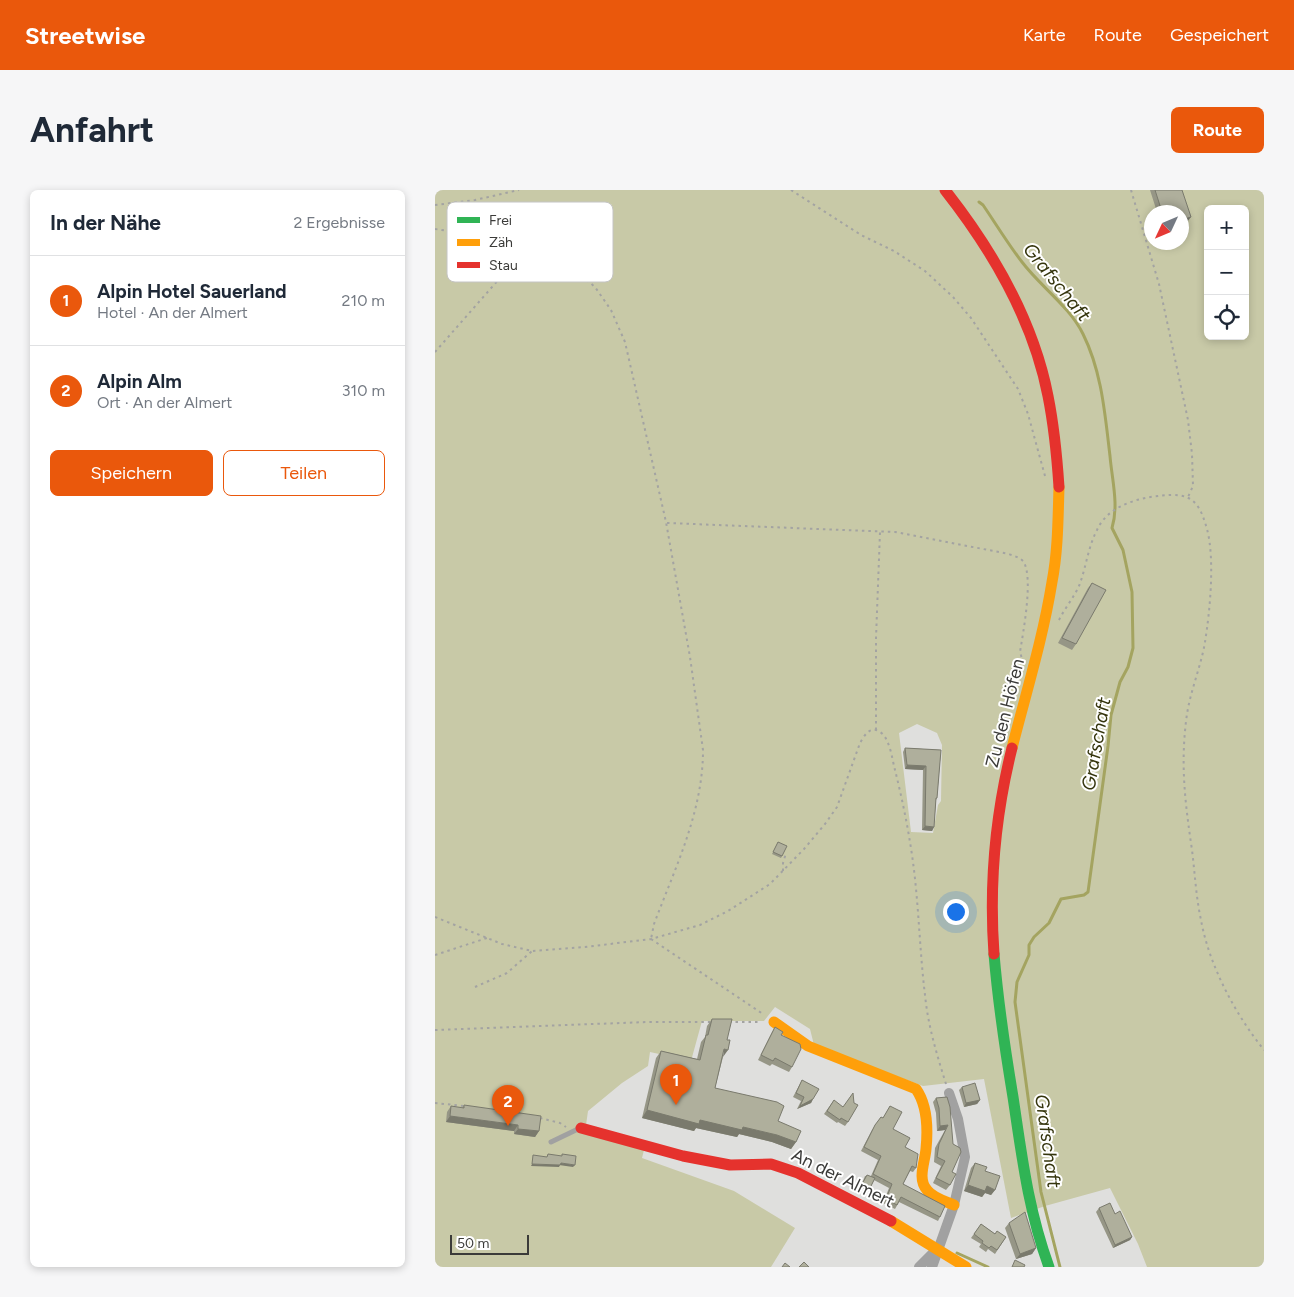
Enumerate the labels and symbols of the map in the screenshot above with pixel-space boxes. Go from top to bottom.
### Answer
legend [447,202,613,282]
north arrow [1144,205,1189,250]
text: Frei [489,212,512,229]
text: Zäh [489,234,513,251]
water label: Grafschaft [1018,238,1096,326]
text: Stau [489,257,518,274]
street label: Zu den Höfen [981,656,1029,770]
water label: Grafschaft [1076,695,1116,792]
your location [943,899,969,925]
pin: 1 [660,1064,692,1105]
pin: 2 [492,1085,524,1126]
water label: Grafschaft [1030,1093,1066,1190]
street label: An der Almert [788,1144,898,1212]
scale bar [450,1232,529,1255]

